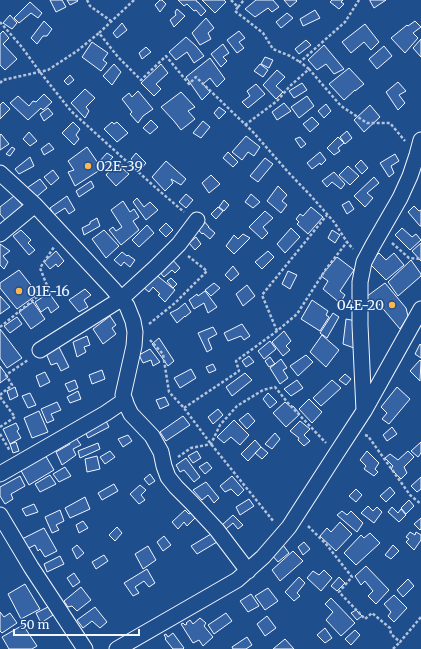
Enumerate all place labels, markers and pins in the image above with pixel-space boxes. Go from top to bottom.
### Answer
place label: 02E-39 [96,157,143,175]
marker: 02E-39 [83,161,93,171]
place label: 01E-16 [27,282,70,300]
marker: 01E-16 [14,286,24,296]
place label: 04E-20 [337,296,384,314]
marker: 04E-20 [387,300,397,310]

